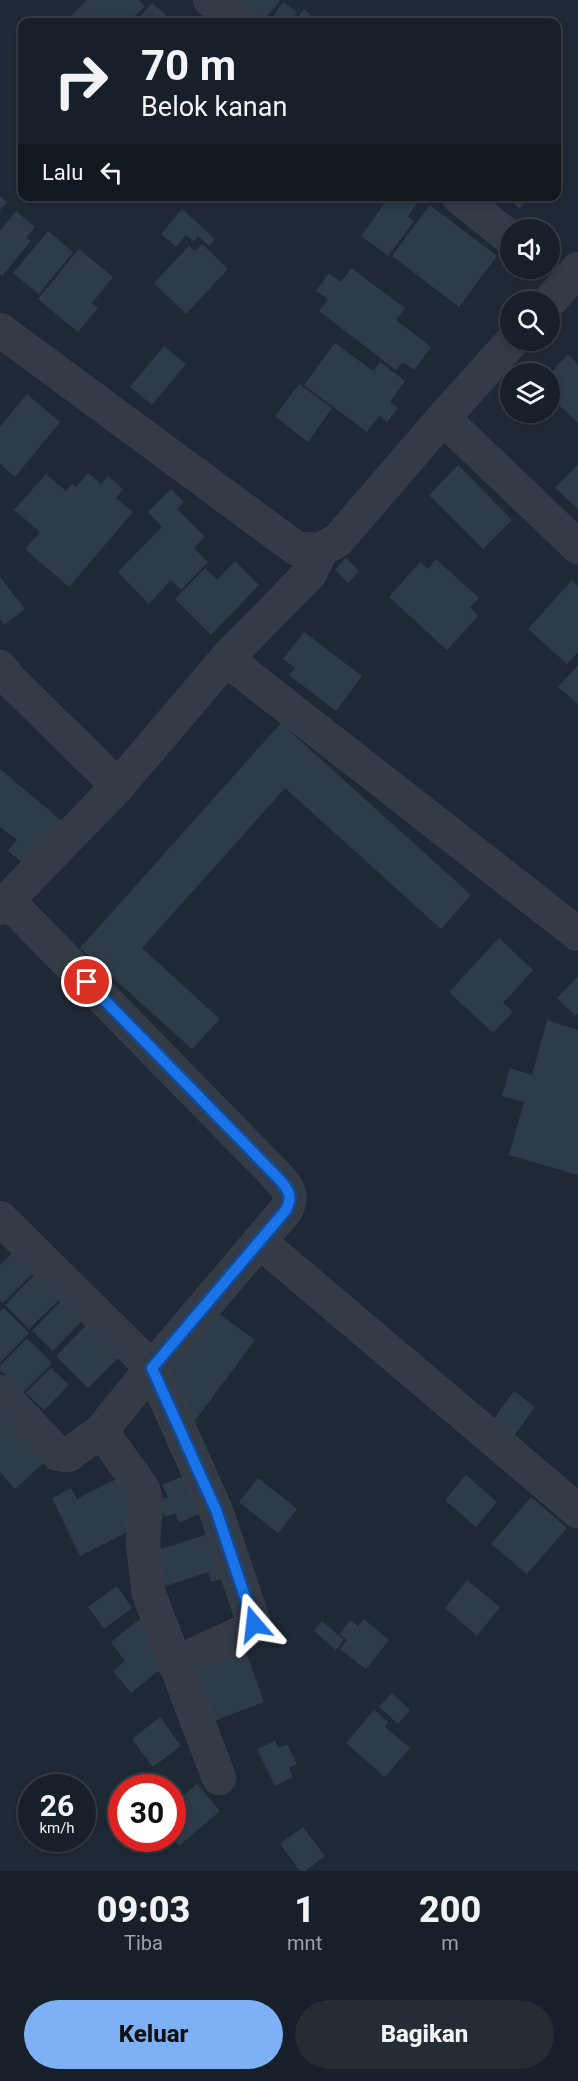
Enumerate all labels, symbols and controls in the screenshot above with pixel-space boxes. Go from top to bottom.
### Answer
text: 70 m [141,41,236,90]
icon: right [42,42,120,120]
text: Belok kanan [141,91,287,123]
icon: left [95,156,128,189]
text: Lalu [42,160,83,185]
map controls [500,219,560,423]
button: sound [500,219,560,279]
button: search [500,291,560,351]
button: layers [500,363,560,423]
pin [61,956,112,1007]
icon: arrive [70,965,103,998]
position arrow [222,1592,286,1656]
speed limit sign: 30 [108,1774,186,1852]
text: 26 [40,1788,74,1823]
text: km/h [39,1819,75,1837]
text: 09:03 [97,1889,190,1931]
text: 1 [294,1889,315,1931]
text: 200 [419,1889,481,1931]
text: Tiba [124,1931,163,1955]
text: mnt [287,1931,322,1955]
text: m [441,1931,459,1955]
button: Keluar [24,2000,283,2069]
button: Bagikan [295,2000,554,2069]

